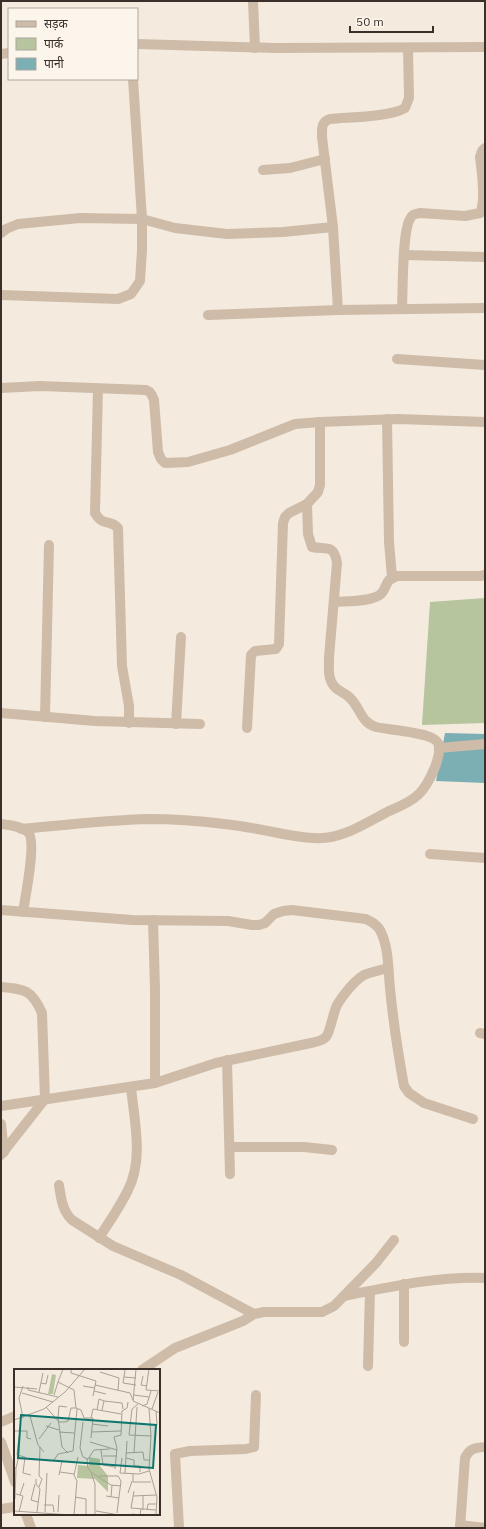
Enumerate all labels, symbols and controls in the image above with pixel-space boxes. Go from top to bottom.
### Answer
legend [8,8,138,80]
scale bar [350,8,433,34]
text: 50 m [356,14,384,29]
text: सड़क [44,16,69,31]
text: पार्क [44,36,64,51]
text: पानी [44,56,65,71]
inset map [14,1369,160,1515]

